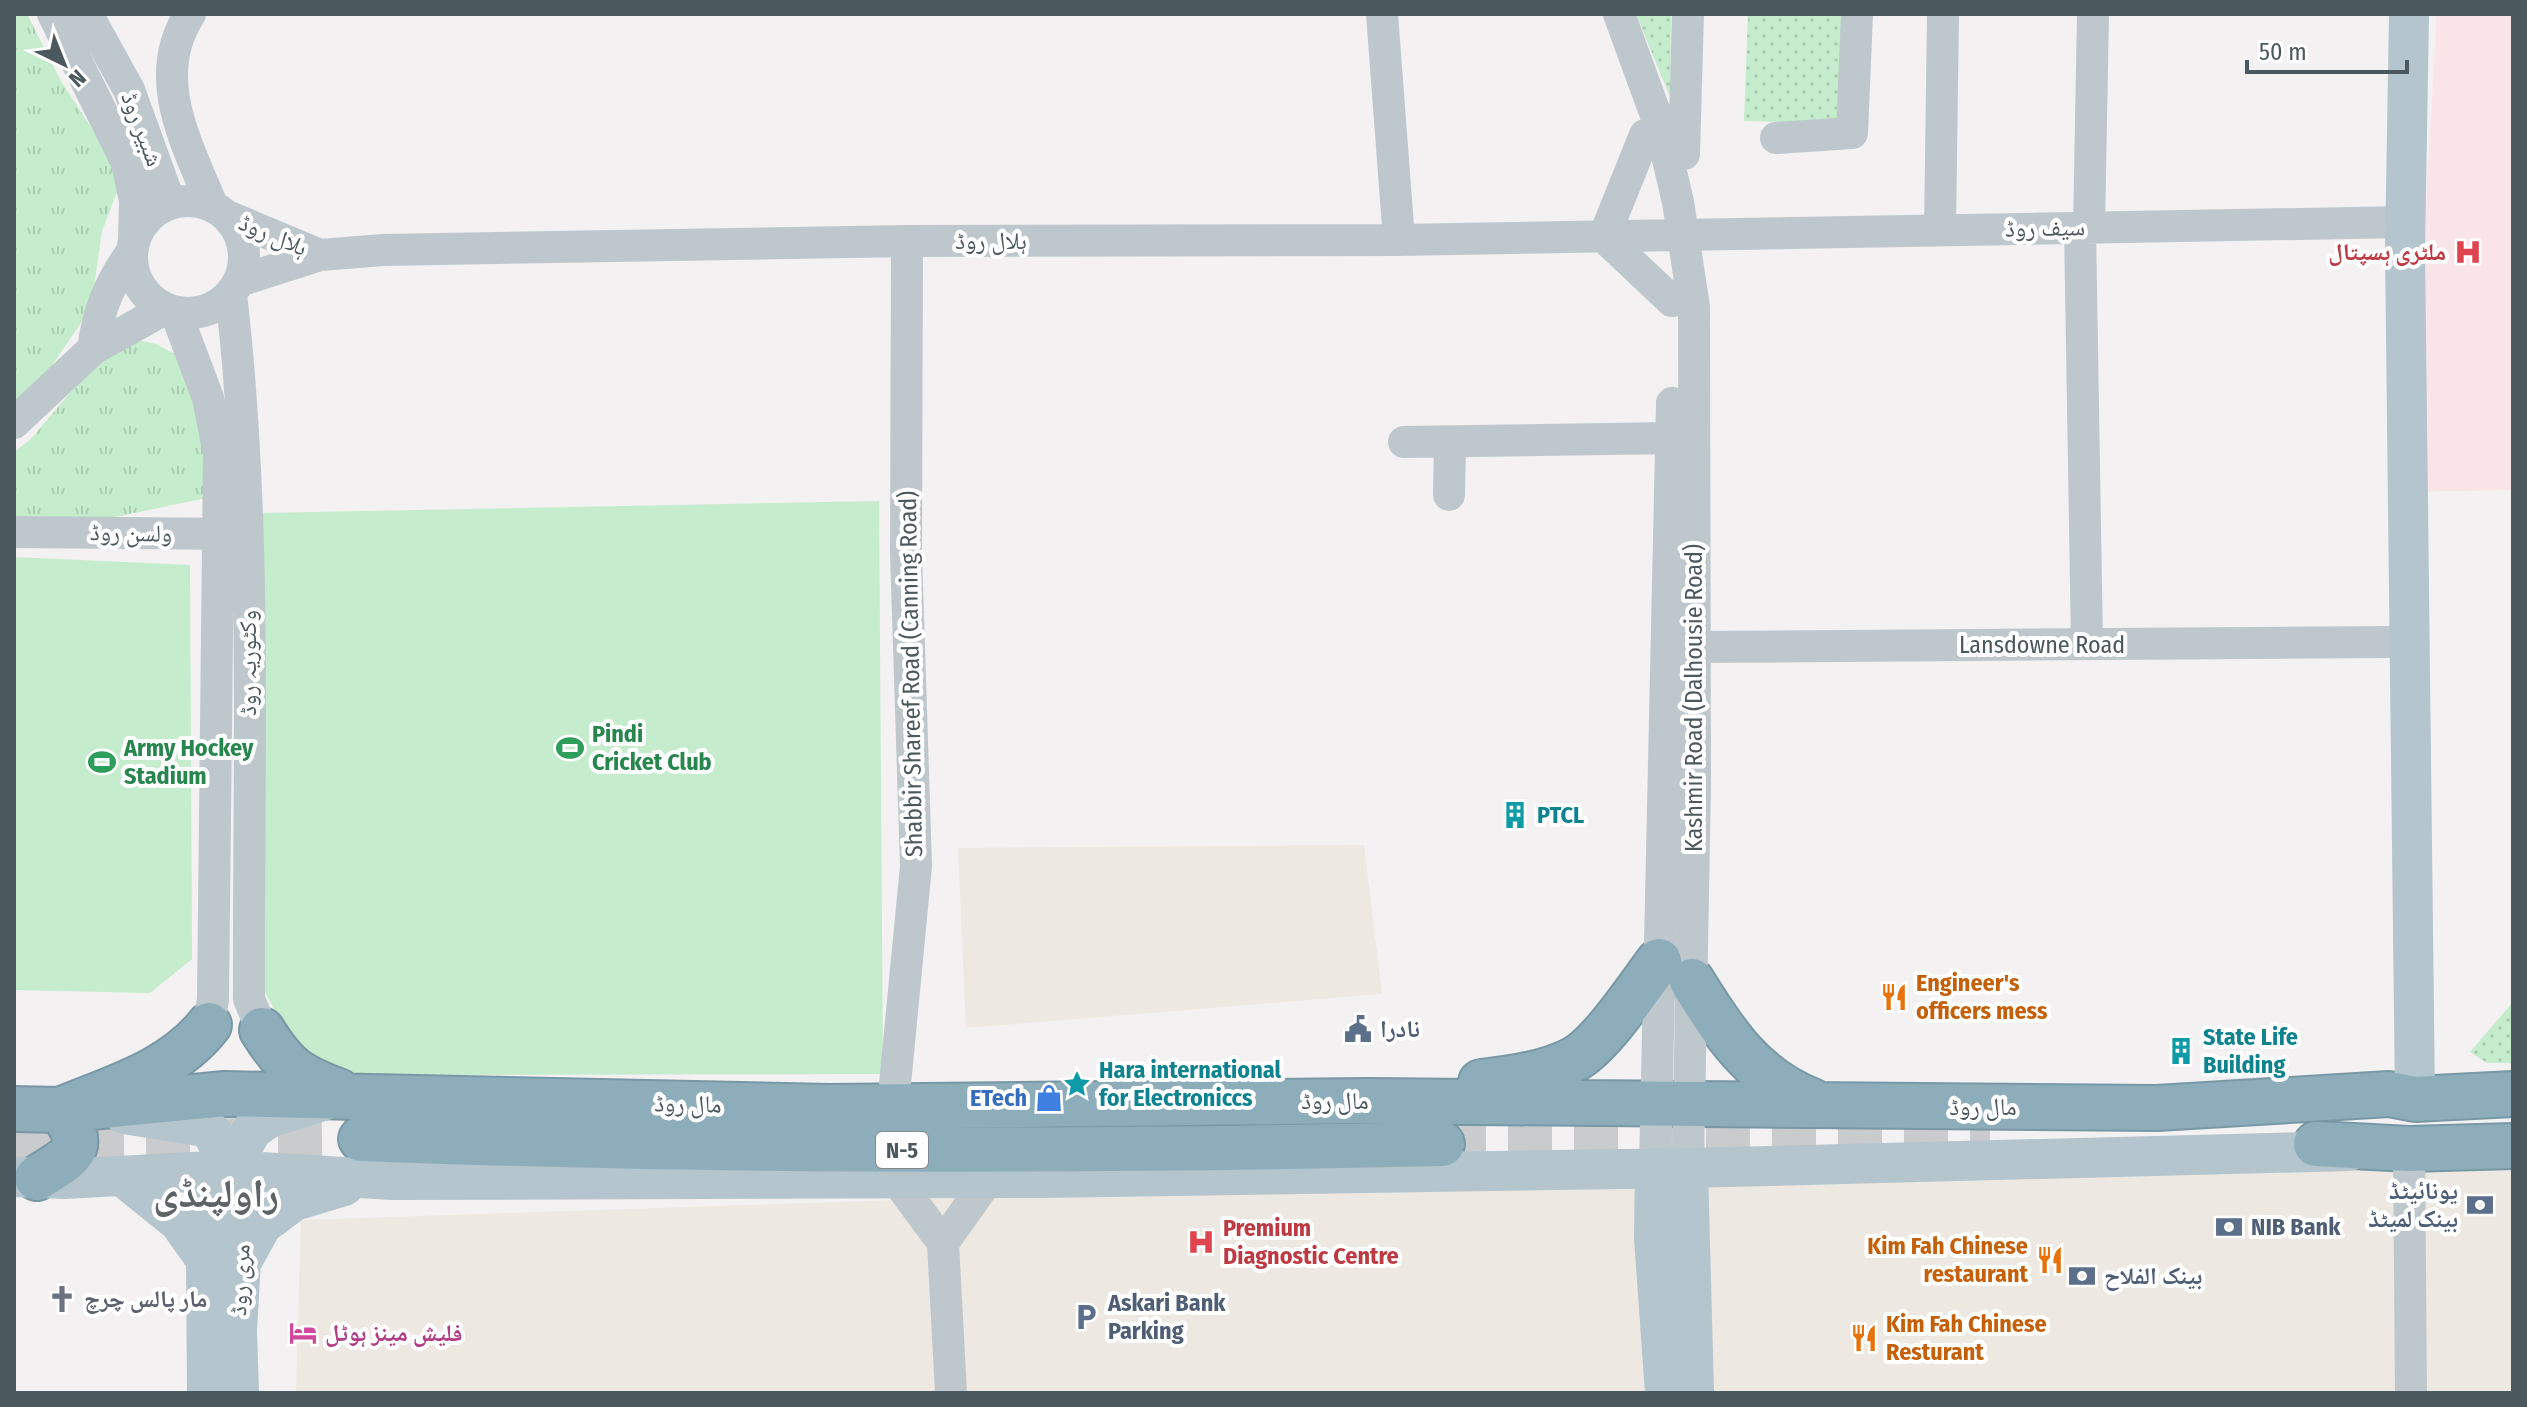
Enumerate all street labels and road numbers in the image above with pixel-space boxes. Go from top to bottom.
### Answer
street label: شبیر روڈ [115,88,169,170]
street label: ہلال روڈ [235,208,311,262]
street label: سیف روڈ [2005,213,2085,243]
street label: ہلال روڈ [955,227,1027,255]
street label: Shabbir Shareef Road (Canning Road) [894,491,928,857]
street label: ولسن روڈ [90,518,172,548]
street label: Kashmir Road (Dalhousie Road) [1680,544,1708,852]
street label: وکٹوریہ روڈ [234,610,262,716]
street label: Lansdowne Road [1959,631,2125,659]
street label: مال روڈ [1301,1087,1369,1115]
street label: مال روڈ [654,1089,722,1119]
street label: مال روڈ [1949,1093,2017,1121]
road number: N-5 [876,1132,928,1168]
street label: مری روڈ [224,1244,256,1316]

